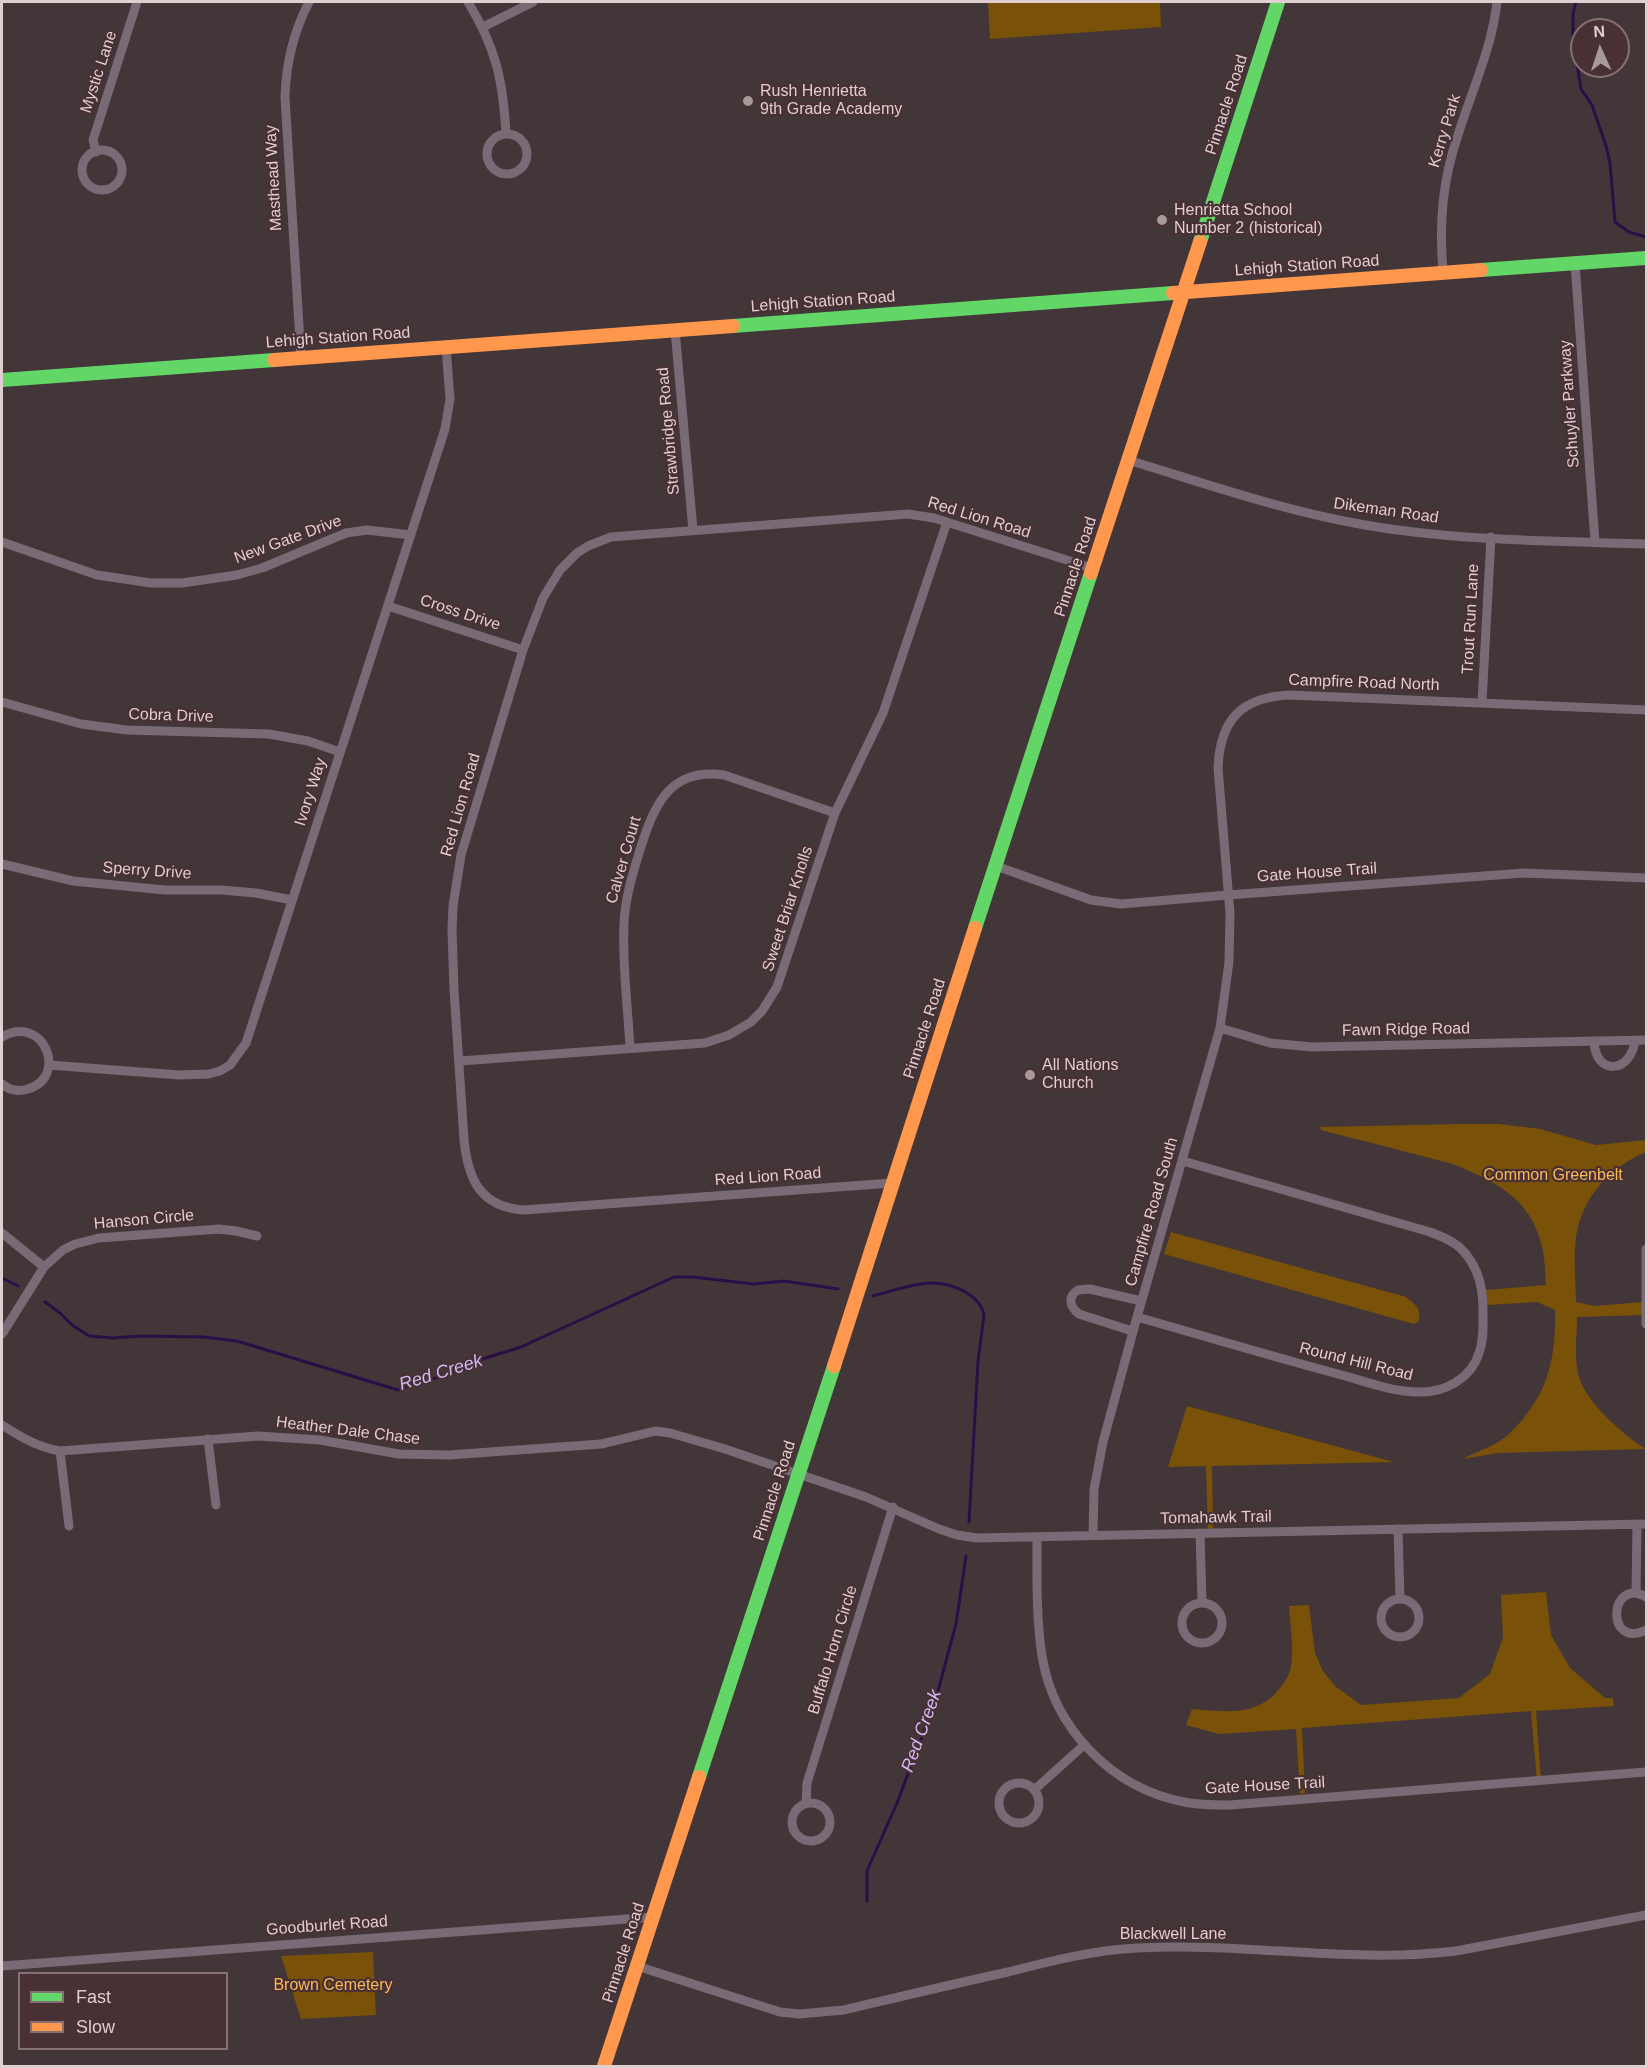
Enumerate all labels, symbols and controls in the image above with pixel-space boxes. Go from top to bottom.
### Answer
north arrow [1570,18,1630,78]
text: N [1593,23,1605,40]
street label: Mystic Lane [77,28,121,116]
street label: Pinnacle Road [1202,53,1252,157]
place label: Rush Henrietta 9th Grade Academy [760,82,902,120]
street label: Kerry Park [1425,92,1465,170]
marker: Rush Henrietta 9th Grade Academy [741,94,755,108]
street label: Masthead Way [262,125,286,231]
place label: Henrietta School Number 2 (historical) [1174,201,1322,239]
marker: Henrietta School Number 2 (historical) [1155,213,1169,227]
street label: Lehigh Station Road [1234,251,1380,281]
street label: Lehigh Station Road [750,287,896,317]
street label: Lehigh Station Road [265,323,411,353]
street label: Schuyler Parkway [1556,339,1584,469]
street label: Strawbridge Road [654,366,684,496]
street label: Red Lion Road [925,493,1033,543]
street label: Dikeman Road [1332,494,1440,528]
street label: New Gate Drive [232,512,344,568]
street label: Pinnacle Road [1051,515,1101,619]
street label: Trout Run Lane [1459,563,1483,675]
street label: Cross Drive [417,591,503,635]
street label: Campfire Road North [1288,671,1440,695]
street label: Cobra Drive [128,705,214,727]
street label: Red Lion Road [437,751,485,859]
street label: Ivory Way [291,755,331,829]
street label: Calver Court [602,814,646,906]
street label: Sweet Briar Knolls [759,844,817,974]
street label: Sperry Drive [102,858,192,884]
street label: Gate House Trail [1256,859,1378,887]
street label: Pinnacle Road [900,977,950,1081]
street label: Fawn Ridge Road [1342,1019,1470,1041]
place label: All Nations Church [1042,1056,1118,1094]
marker: All Nations Church [1023,1068,1037,1082]
street label: Campfire Road South [1122,1135,1182,1289]
street label: Red Lion Road [714,1164,822,1190]
park label: Common Greenbelt [1483,1166,1623,1186]
street label: Hanson Circle [93,1206,195,1234]
street label: Round Hill Road [1297,1339,1415,1385]
water label: Red Creek [397,1350,485,1396]
street label: Heather Dale Chase [275,1413,421,1449]
street label: Pinnacle Road [750,1439,800,1543]
street label: Tomahawk Trail [1160,1507,1272,1529]
street label: Buffalo Horn Circle [804,1583,862,1717]
water label: Red Creek [897,1687,947,1775]
street label: Gate House Trail [1204,1773,1326,1799]
street label: Pinnacle Road [599,1901,649,2005]
street label: Goodburlet Road [266,1912,388,1940]
street label: Blackwell Lane [1120,1925,1226,1945]
legend [18,1972,228,2050]
park label: Brown Cemetery [273,1976,393,1996]
text: Fast [76,1987,111,2007]
text: Slow [76,2017,115,2037]

